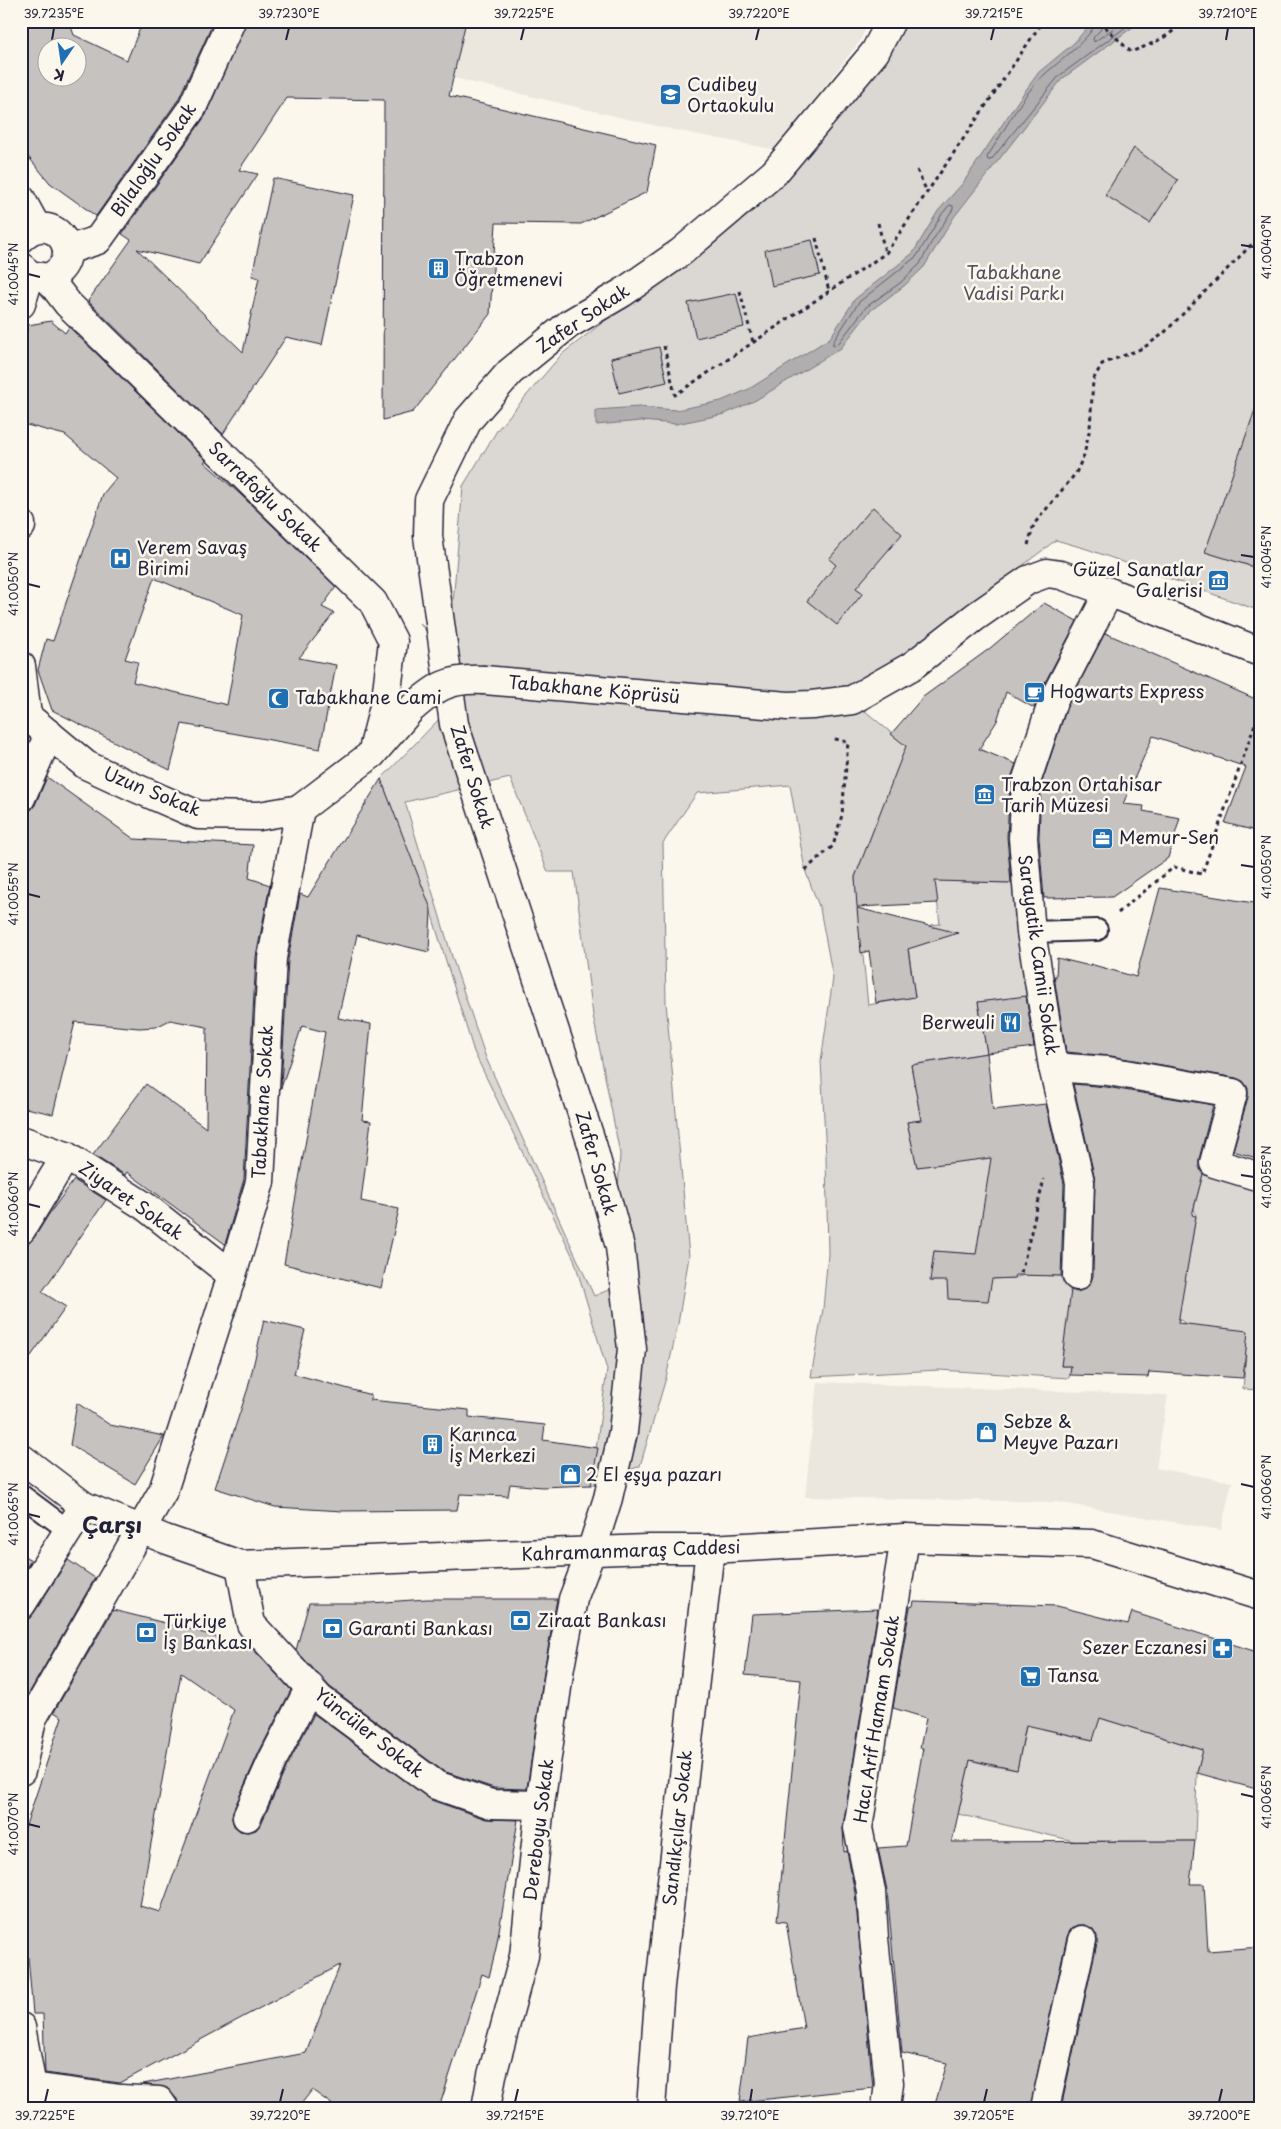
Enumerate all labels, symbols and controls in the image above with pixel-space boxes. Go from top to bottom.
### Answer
text: 39.7235°E [24,4,84,22]
text: 39.7230°E [258,4,320,22]
text: 39.7225°E [494,4,554,22]
text: 39.7220°E [728,4,790,22]
text: 39.7215°E [965,4,1023,22]
text: 39.7210°E [1198,4,1258,22]
north arrow [38,38,88,88]
text: K [52,64,66,87]
place label: Cudibey Ortaokulu [687,70,774,118]
school or university icon: Cudibey Ortaokulu [659,83,683,107]
street label: Bilaloğlu Sokak [103,97,202,222]
text: 41.0040°N [1257,215,1275,279]
text: 41.0045°N [4,243,22,306]
place label: Trabzon Öğretmenevi [454,244,563,292]
building icon: Trabzon Öğretmenevi [426,257,450,281]
park label: Tabakhane Vadisi Parkı [963,258,1065,306]
street label: Zafer Sokak [530,276,634,359]
street label: Sarrafoğlu Sokak [203,434,329,557]
text: 41.0045°N [1257,526,1275,589]
place label: Verem Savaş Birimi [137,533,247,581]
hospital icon: Verem Savaş Birimi [109,546,133,570]
text: 41.0050°N [4,552,22,616]
place label: Güzel Sanatlar Galerisi [1073,555,1204,603]
museum icon: Güzel Sanatlar Galerisi [1207,568,1231,592]
street label: Tabakhane Köprüsü [507,668,681,709]
place label: Hogwarts Express [1050,677,1204,704]
cafe icon: Hogwarts Express [1022,680,1046,704]
place label: Tabakhane Cami [295,683,442,710]
mosque icon: Tabakhane Cami [267,686,291,710]
street label: Zafer Sokak [445,721,502,832]
street label: Uzun Sokak [100,759,205,822]
place label: Trabzon Ortahisar Tarih Müzesi [1001,770,1162,818]
museum icon: Trabzon Ortahisar Tarih Müzesi [973,783,997,807]
place label: Memur-Sen [1119,823,1219,850]
office icon: Memur-Sen [1091,826,1115,850]
text: 41.0050°N [1257,835,1275,899]
street label: Sarayatik Camii Sokak [1012,853,1067,1057]
text: 41.0055°N [4,862,22,926]
place label: Berweuli [922,1008,995,1035]
restaurant icon: Berweuli [999,1011,1023,1035]
street label: Tabakhane Sokak [244,1024,279,1180]
street label: Zafer Sokak [570,1107,625,1218]
text: 41.0055°N [1257,1145,1275,1209]
street label: Ziyaret Sokak [74,1154,190,1246]
text: 41.0060°N [4,1172,22,1236]
place label: Sebze & Meyve Pazarı [1003,1407,1119,1455]
place label: Karınca İş Merkezi [449,1420,536,1468]
shop icon: Sebze & Meyve Pazarı [975,1420,999,1444]
building icon: Karınca İş Merkezi [421,1433,445,1457]
text: 41.0060°N [1257,1455,1275,1519]
place label: 2 El eşya pazarı [586,1460,722,1487]
shop icon: 2 El eşya pazarı [558,1463,582,1487]
text: 41.0065°N [4,1482,22,1546]
district label: Çarşı [82,1507,142,1540]
street label: Kahramanmaraş Caddesi [521,1532,741,1567]
place label: Ziraat Bankası [537,1606,666,1633]
place label: Türkiye İş Bankası [163,1607,252,1655]
bank icon: Ziraat Bankası [509,1609,533,1633]
street label: Hacı Arif Hamam Sokak [846,1613,905,1825]
place label: Garanti Bankası [348,1614,493,1641]
bank icon: Garanti Bankası [320,1617,344,1641]
bank icon: Türkiye İş Bankası [135,1620,159,1644]
place label: Sezer Eczanesi [1082,1633,1207,1660]
pharmacy icon: Sezer Eczanesi [1211,1636,1235,1660]
place label: Tansa [1047,1661,1100,1688]
supermarket icon: Tansa [1019,1664,1043,1688]
street label: Yüncüler Sokak [309,1680,431,1783]
street label: Sandıkçılar Sokak [655,1748,698,1907]
street label: Dereboyu Sokak [515,1757,560,1903]
text: 41.0065°N [1257,1765,1275,1829]
text: 41.0070°N [4,1793,22,1855]
text: 39.7225°E [15,2106,75,2124]
text: 39.7220°E [249,2106,311,2124]
text: 39.7215°E [486,2106,544,2124]
text: 39.7210°E [720,2106,780,2124]
text: 39.7205°E [953,2106,1015,2124]
text: 39.7200°E [1188,2106,1250,2124]

